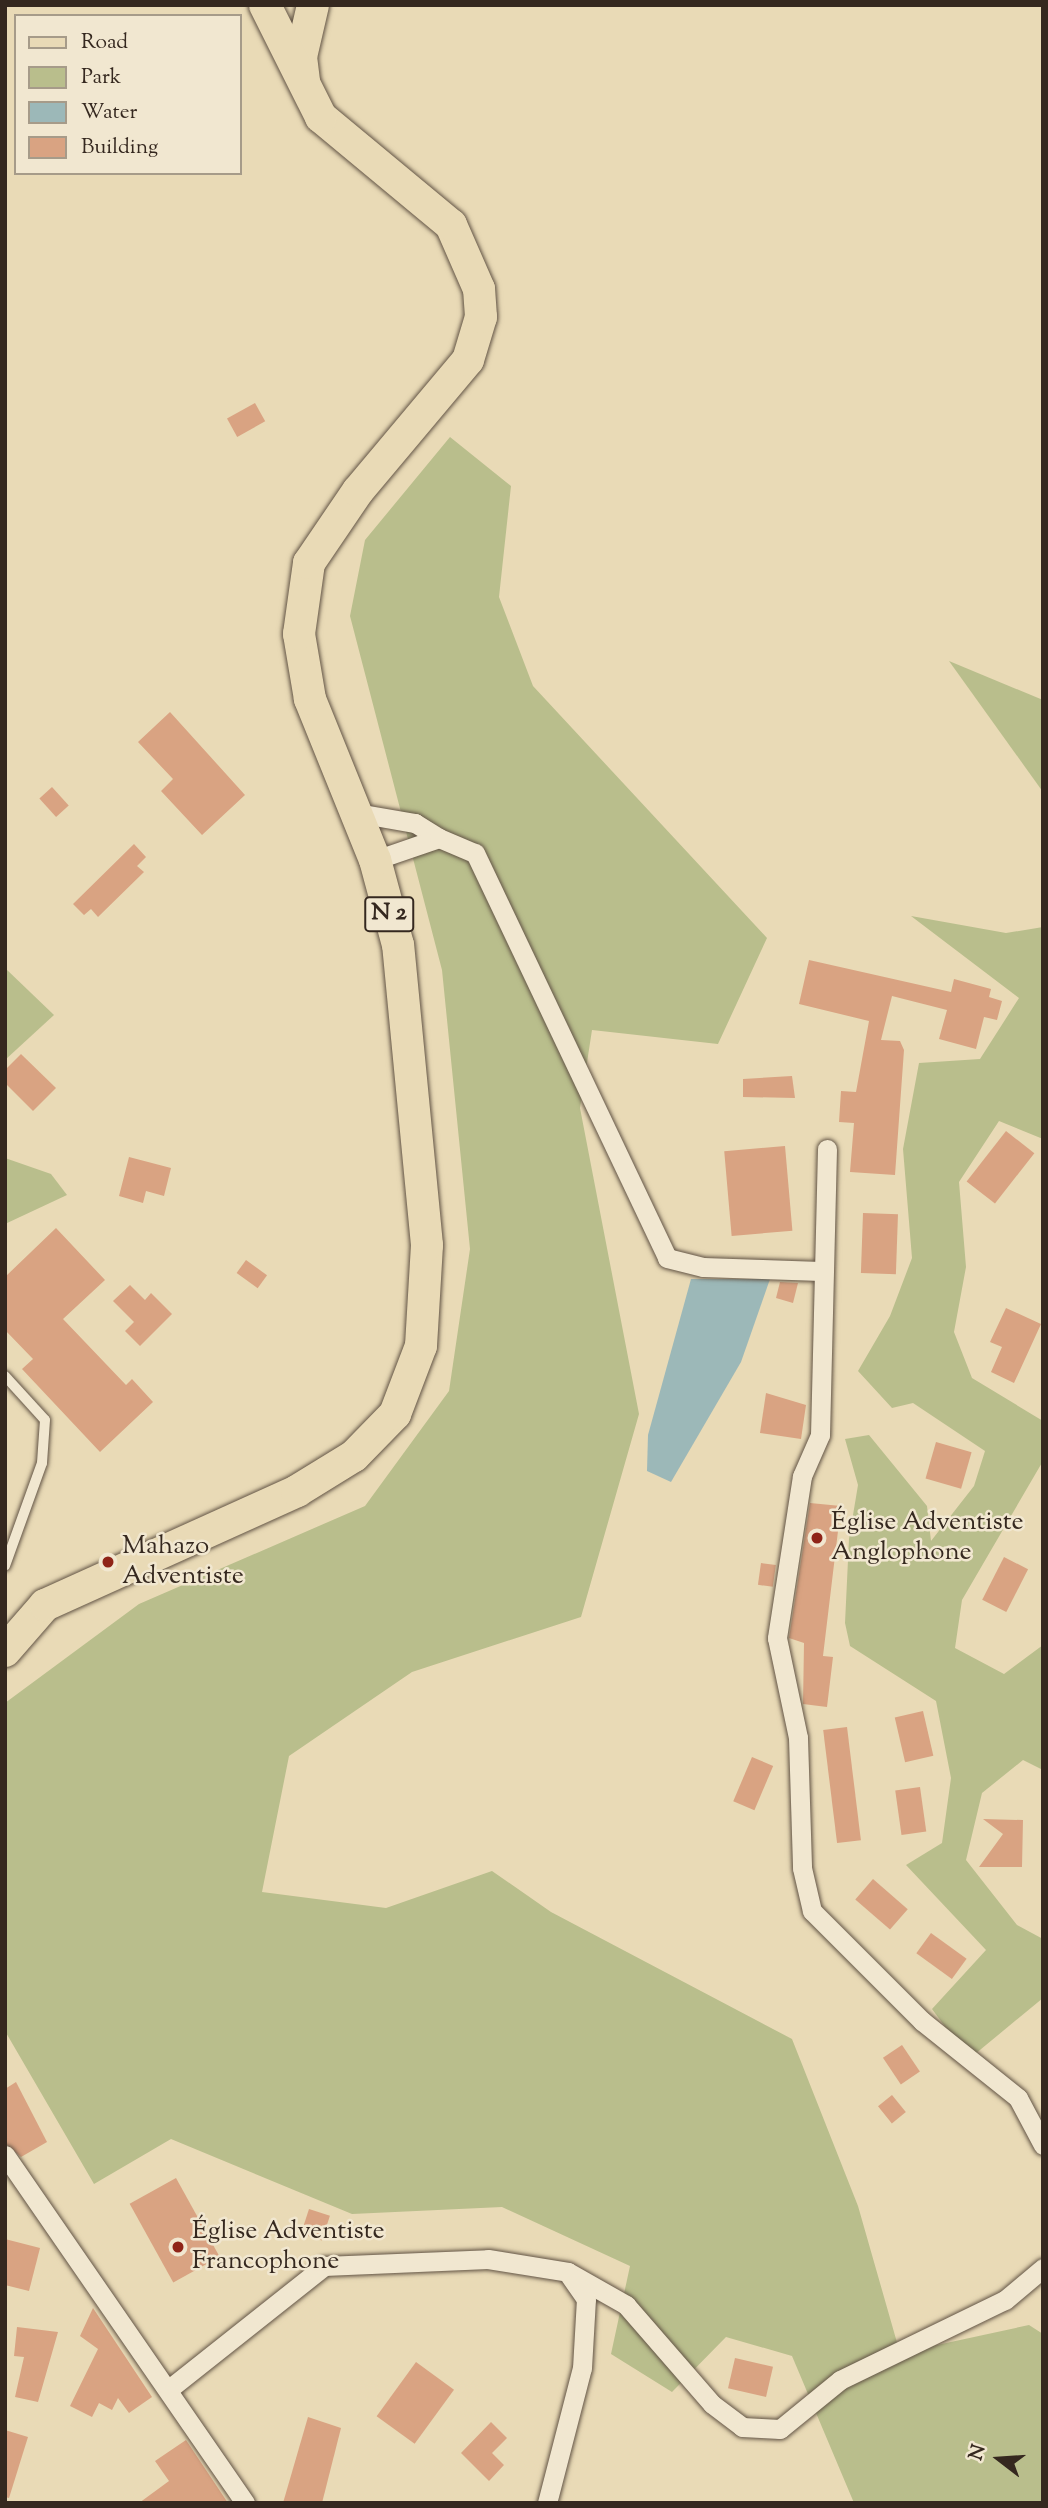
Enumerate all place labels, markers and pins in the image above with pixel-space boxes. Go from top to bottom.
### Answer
place label: Église Adventiste Anglophone [831,1507,1024,1568]
marker: Église Adventiste Anglophone [809,1530,825,1546]
place label: Mahazo Adventiste [122,1531,244,1592]
marker: Mahazo Adventiste [100,1554,116,1570]
place label: Église Adventiste Francophone [192,2216,385,2278]
marker: Église Adventiste Francophone [170,2239,186,2255]

